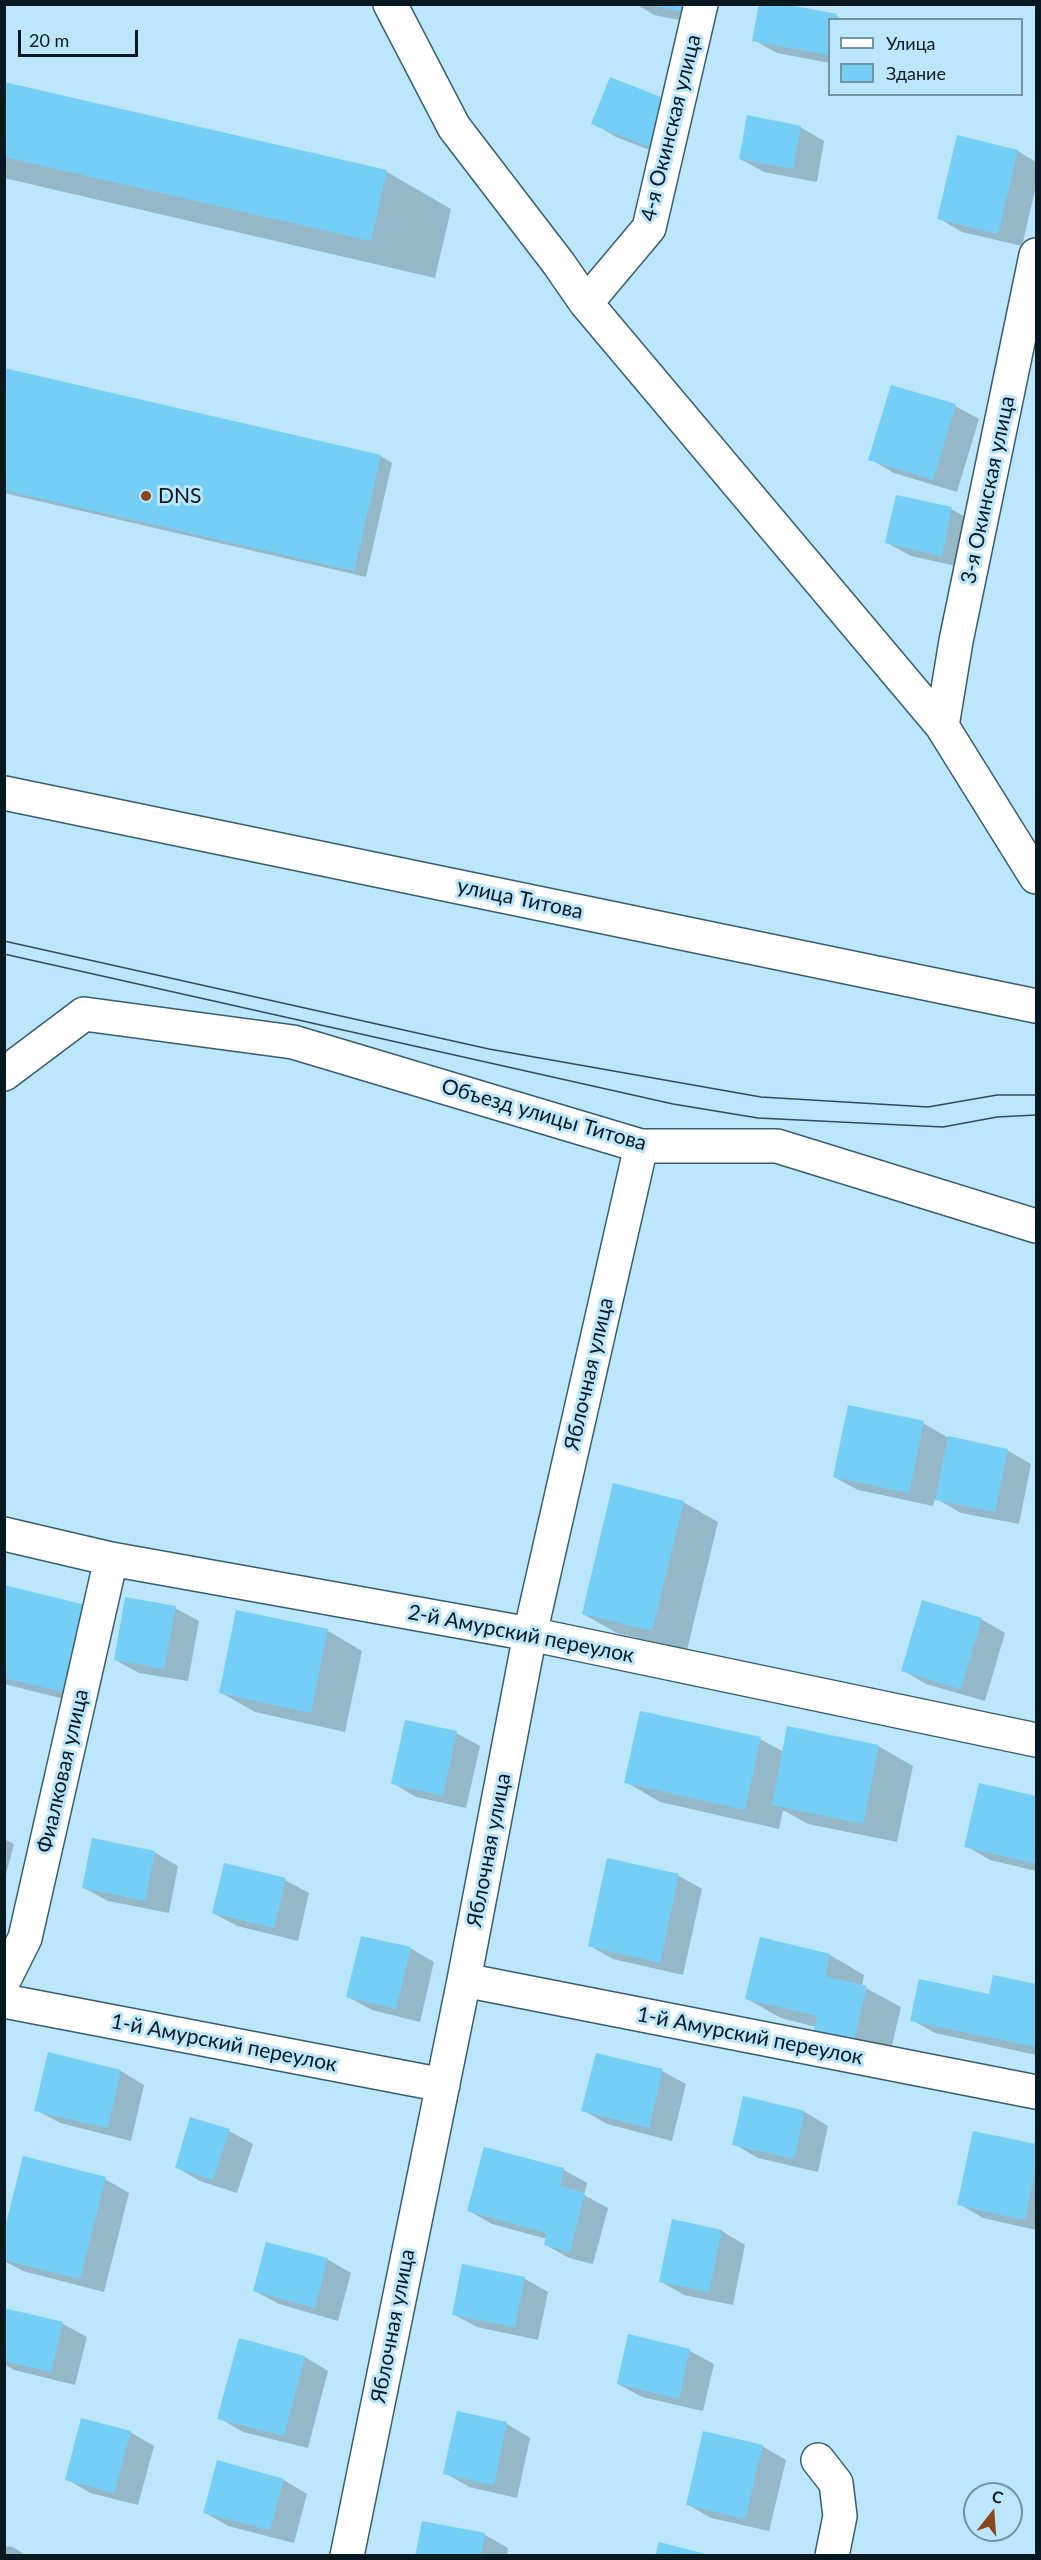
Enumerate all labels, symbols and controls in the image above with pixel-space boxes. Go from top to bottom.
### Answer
scale bar [21,18,141,56]
legend [828,18,1023,96]
text: 20 m [29,29,69,51]
street label: 4-я Окинская улица [636,32,706,224]
text: Улица [886,32,936,54]
text: Здание [886,62,946,84]
street label: 3-я Окинская улица [956,394,1020,586]
place label: DNS [158,483,201,509]
marker: DNS [139,489,153,503]
street label: улица Титова [455,873,585,925]
street label: Объезд улицы Титова [439,1074,649,1156]
street label: Яблочная улица [559,1295,619,1453]
street label: 2-й Амурский переулок [406,1600,636,1668]
street label: Фиалковая улица [32,1687,94,1855]
street label: Яблочная улица [462,1771,516,1929]
street label: 1-й Амурский переулок [635,2002,865,2070]
street label: 1-й Амурский переулок [109,2009,339,2077]
street label: Яблочная улица [366,2247,420,2405]
north arrow [963,2482,1023,2542]
text: С [990,2486,1006,2507]

